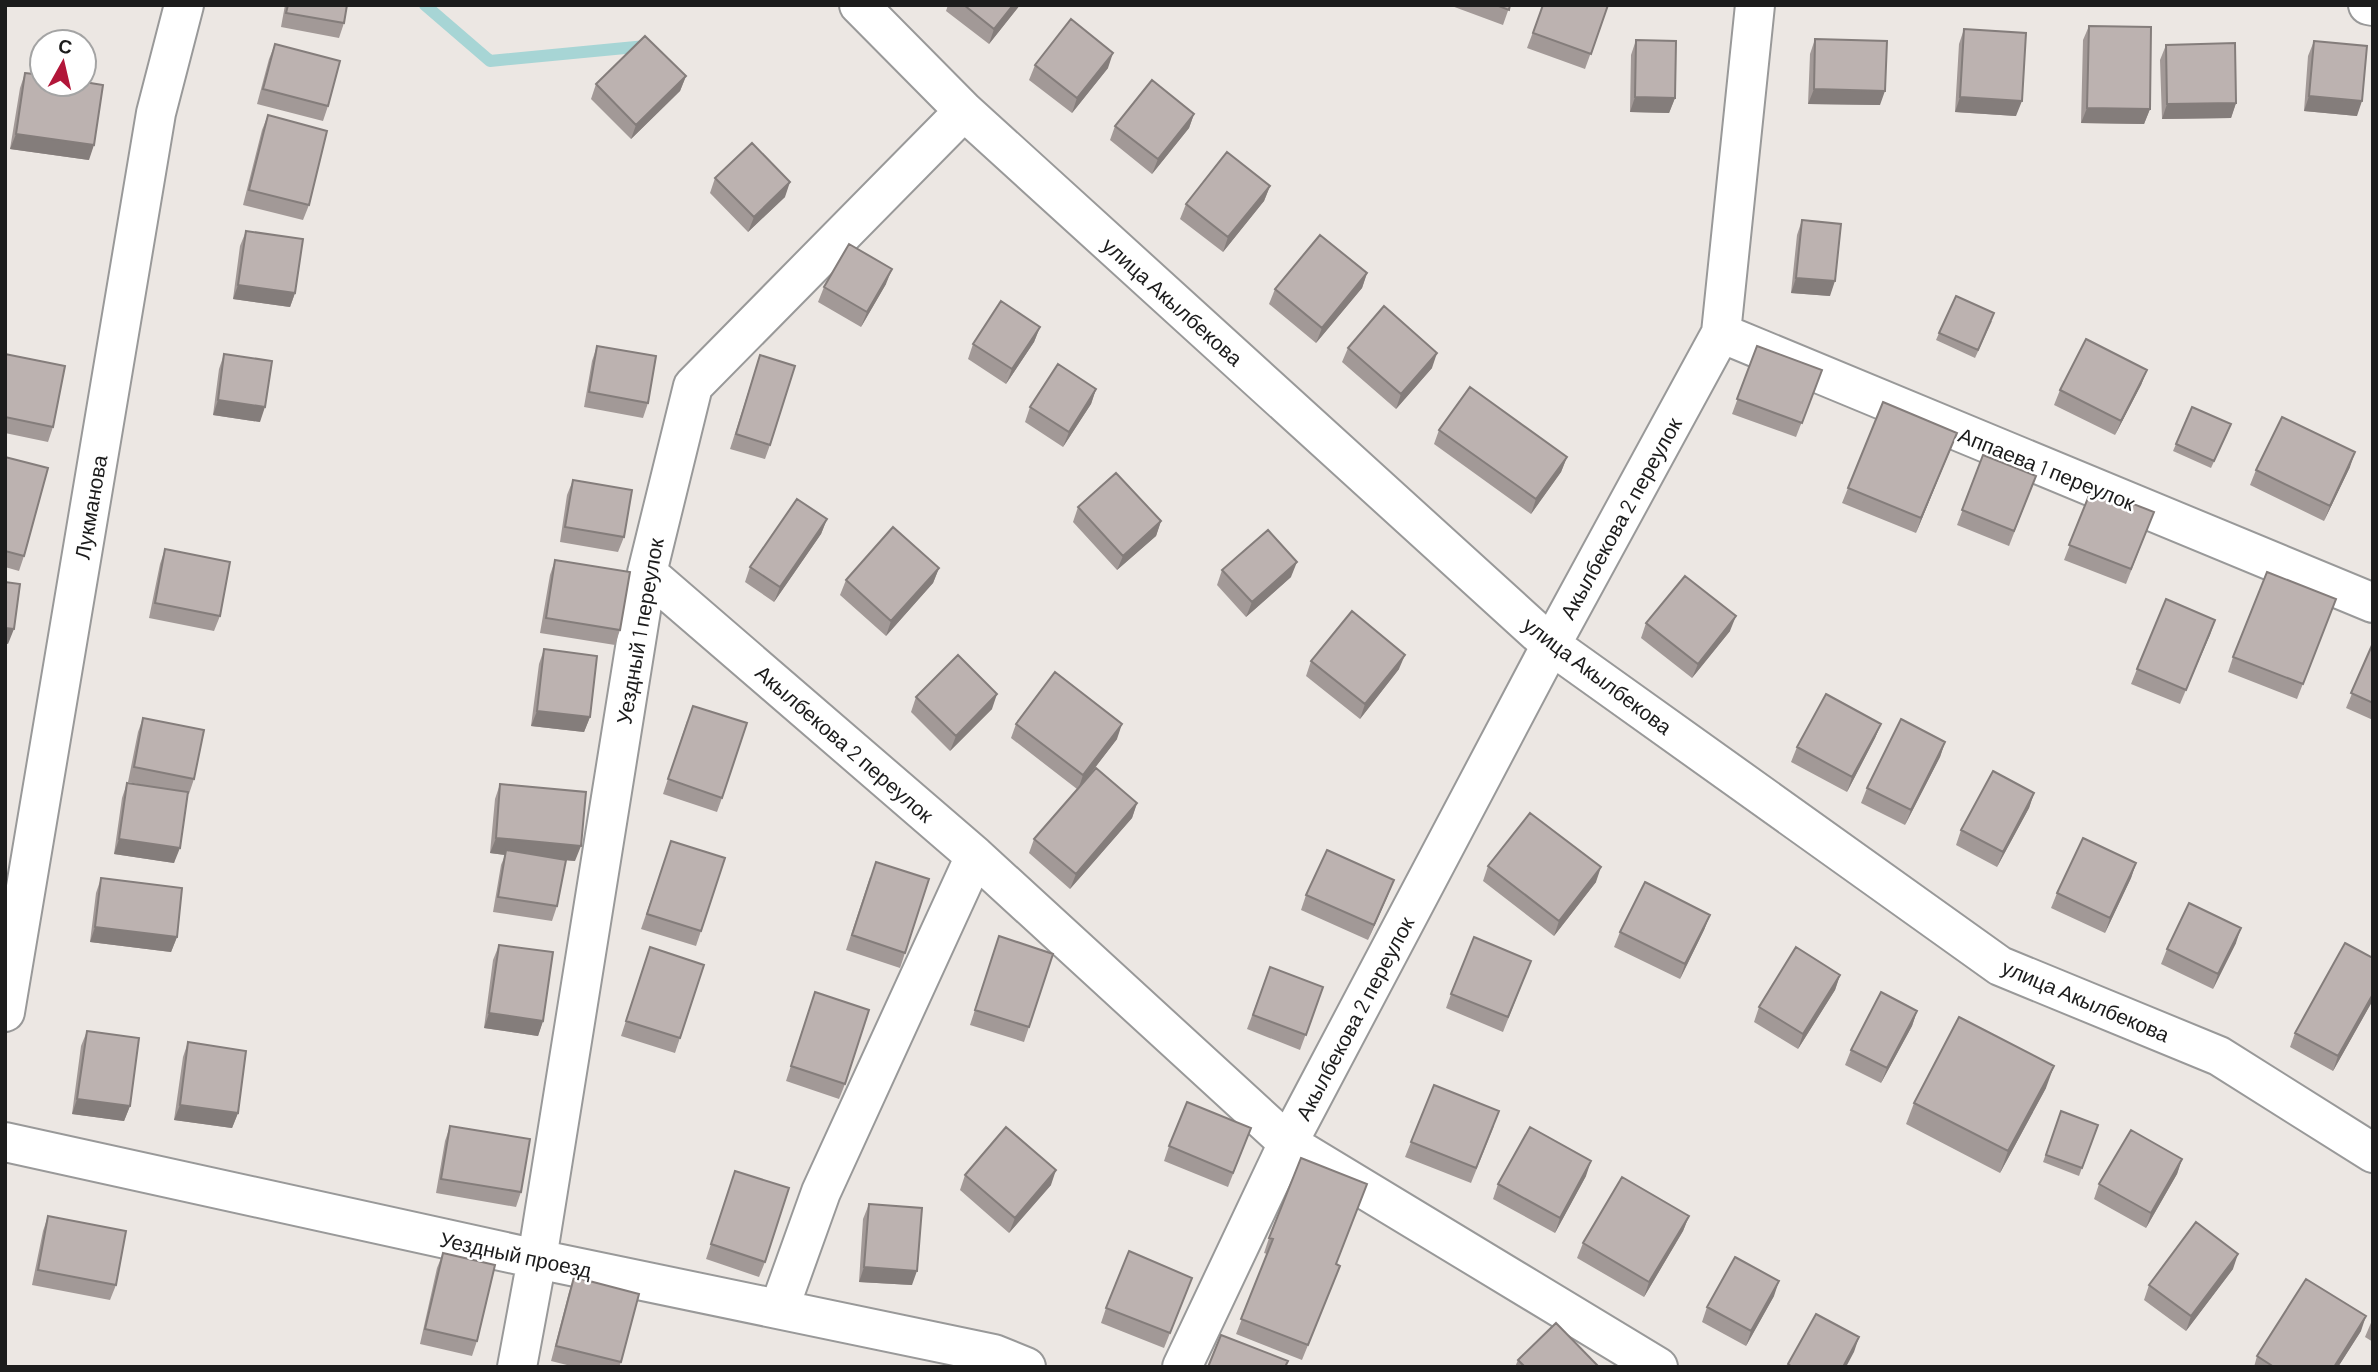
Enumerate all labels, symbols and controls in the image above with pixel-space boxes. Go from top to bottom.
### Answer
north arrow [28,28,98,98]
text: С [57,33,74,58]
street label: улица Акылбекова [1098,232,1248,371]
street label: Акылбекова 2 переулок [1554,412,1686,623]
street label: Аппаева 1 переулок [1955,421,2140,515]
street label: Лукманова [69,452,112,561]
street label: Уездный 1 переулок [610,535,668,726]
street label: улица Акылбекова [1519,611,1678,739]
street label: Акылбекова 2 переулок [751,659,939,827]
street label: Акылбекова 2 переулок [1290,911,1419,1124]
street label: улица Акылбекова [1998,953,2174,1047]
street label: Уездный проезд [438,1226,594,1282]

